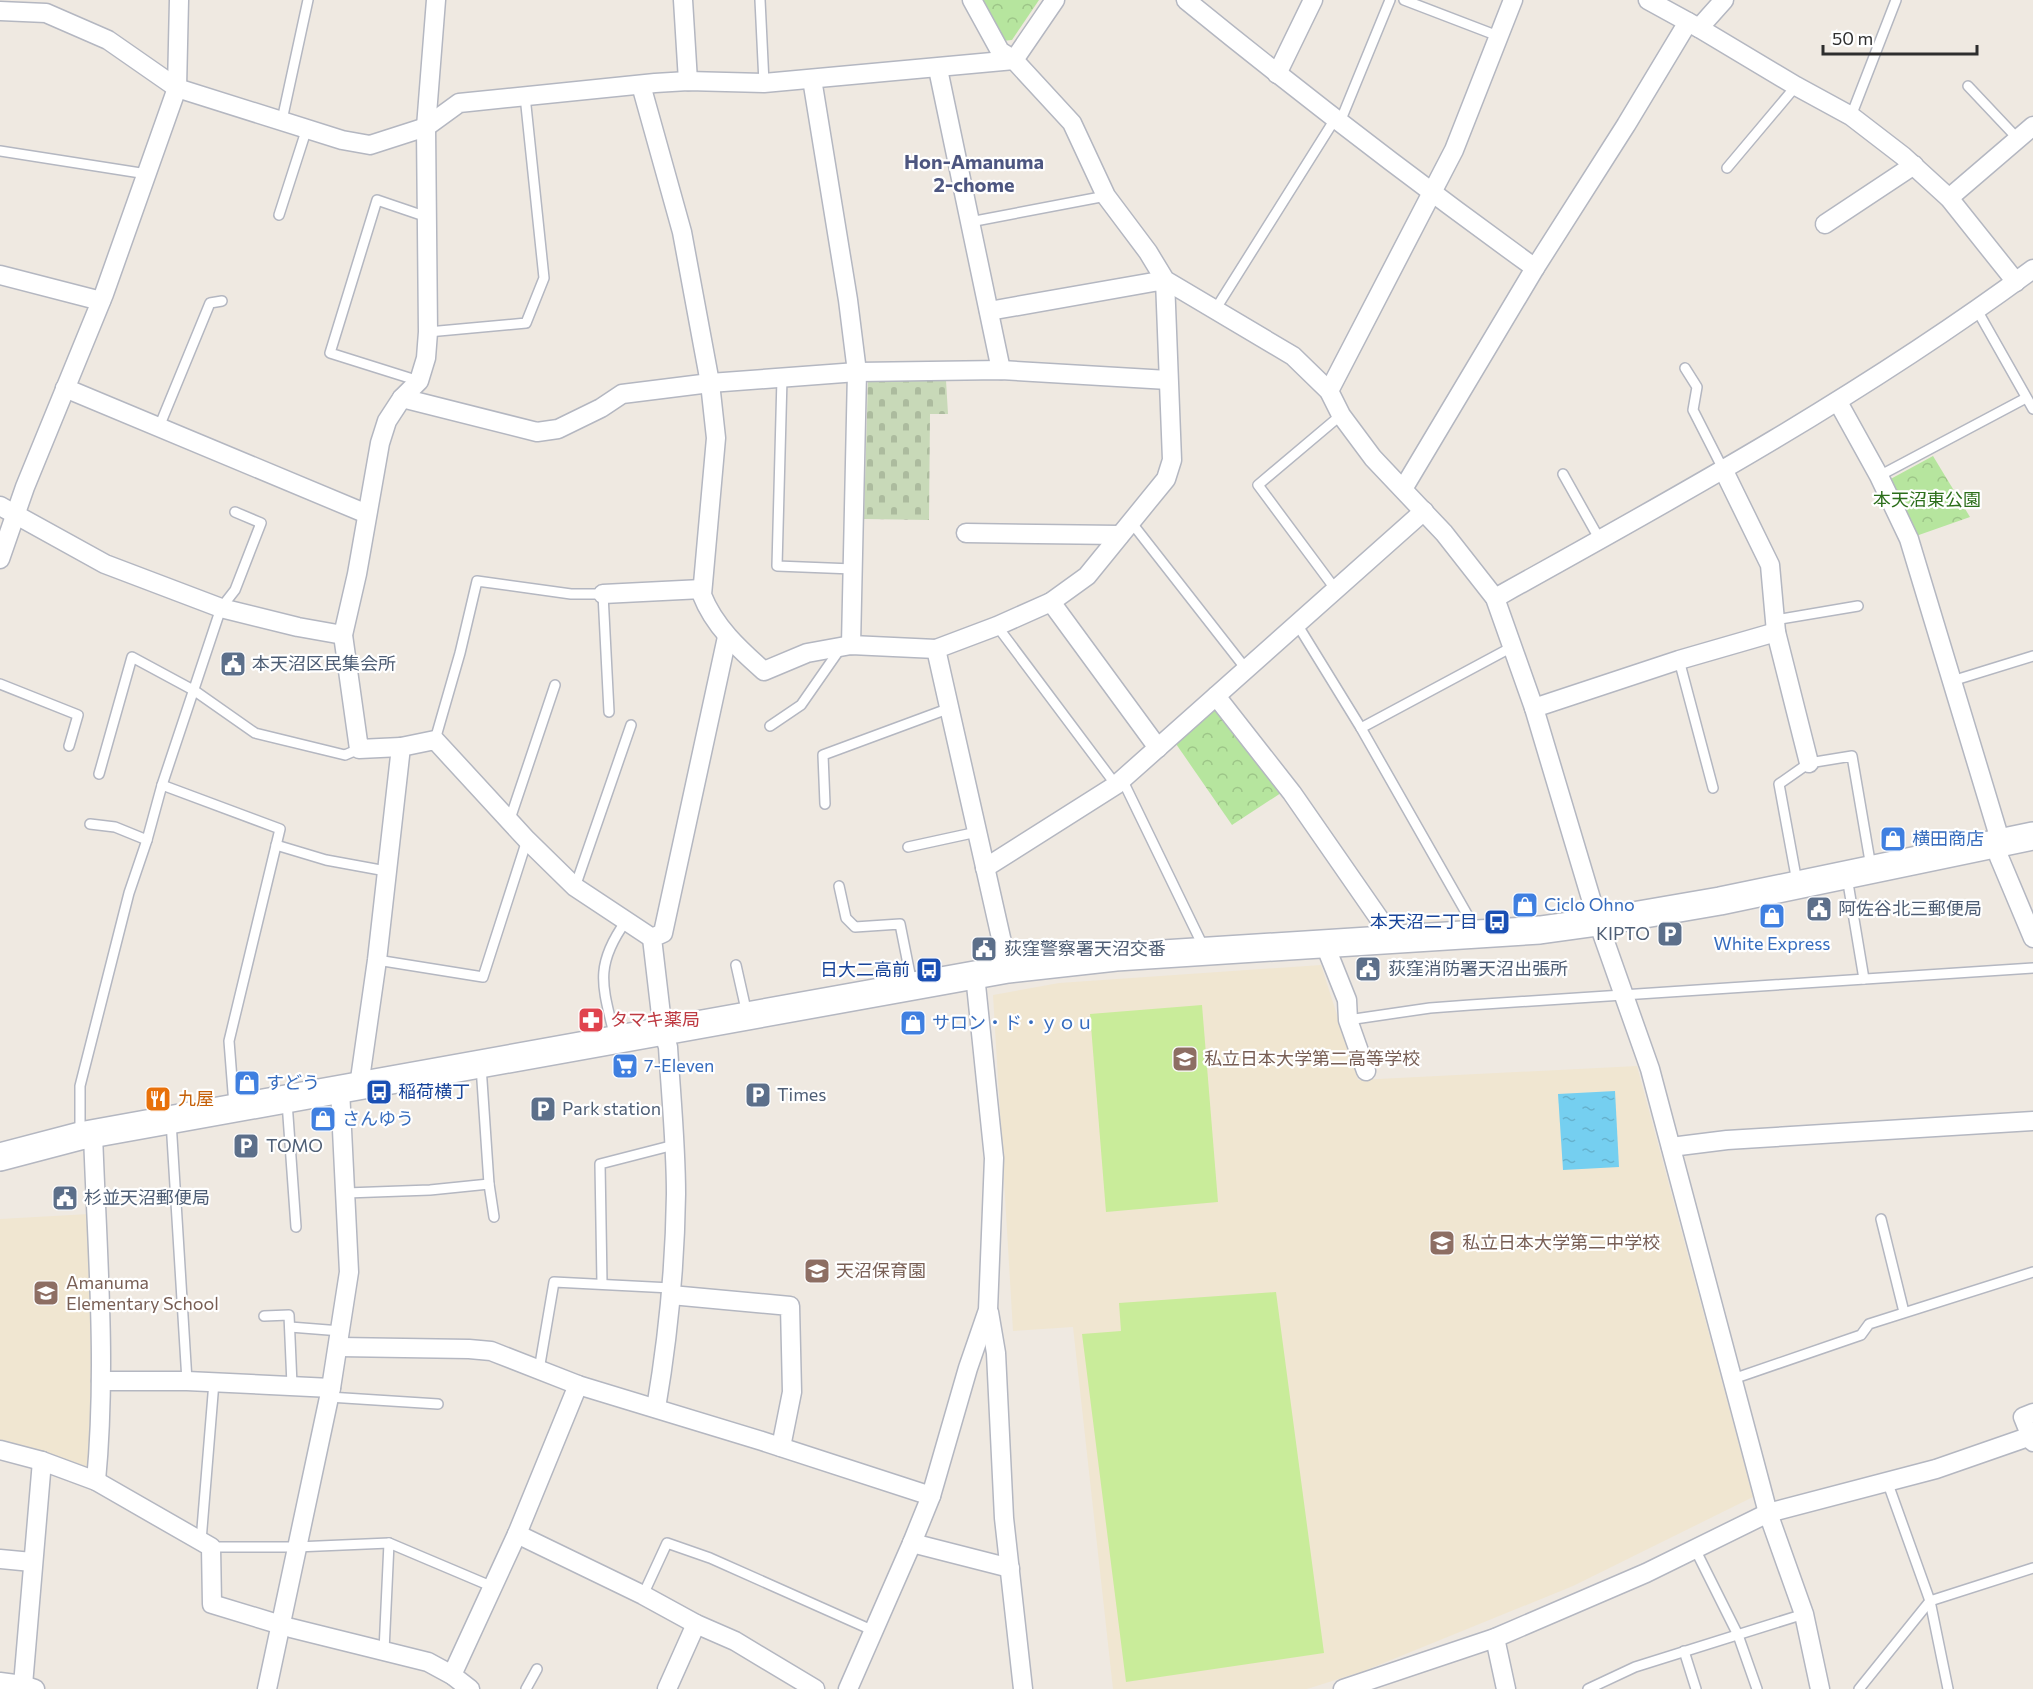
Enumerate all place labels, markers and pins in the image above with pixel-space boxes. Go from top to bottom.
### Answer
public building icon: 本天沼区民集会所 [218,649,248,679]
place label: 本天沼区民集会所 [252,652,396,674]
shop icon: 横田商店 [1878,824,1908,854]
place label: 横田商店 [1912,827,1984,849]
shop icon: Ciclo Ohno [1510,890,1540,920]
place label: Ciclo Ohno [1544,893,1635,915]
public building icon: 阿佐谷北三郵便局 [1804,894,1834,924]
place label: 阿佐谷北三郵便局 [1838,897,1982,919]
shop icon: White Express [1757,901,1787,931]
bus stop icon: 本天沼二丁目 [1482,907,1512,937]
place label: 本天沼二丁目 [1370,910,1478,932]
parking icon: KIPTO [1655,919,1685,949]
place label: KIPTO [1596,922,1650,944]
place label: White Express [1713,932,1831,954]
public building icon: 荻窪警察署天沼交番 [969,934,999,964]
place label: 荻窪警察署天沼交番 [1004,937,1166,959]
public building icon: 荻窪消防署天沼出張所 [1353,954,1383,984]
bus stop icon: 日大二高前 [914,955,944,985]
place label: 荻窪消防署天沼出張所 [1388,957,1568,979]
place label: 日大二高前 [820,958,910,980]
pharmacy icon: タマキ薬局 [576,1005,606,1035]
place label: タマキ薬局 [610,1008,700,1030]
shop icon: サロン・ド・ｙｏｕ [898,1008,928,1038]
place label: サロン・ド・ｙｏｕ [932,1011,1094,1034]
school or university icon: 私立日本大学第二高等学校 [1170,1044,1200,1074]
place label: 私立日本大学第二高等学校 [1204,1047,1420,1069]
supermarket icon: 7-Eleven [610,1051,640,1081]
place label: 7-Eleven [644,1054,714,1076]
shop icon: すどう [232,1068,262,1098]
place label: すどう [266,1071,320,1093]
bus stop icon: 稲荷横丁 [364,1077,394,1107]
place label: 稲荷横丁 [398,1080,470,1102]
parking icon: Times [743,1080,773,1110]
place label: Times [777,1083,827,1105]
restaurant icon: 九屋 [143,1084,173,1114]
place label: 九屋 [178,1087,214,1109]
parking icon: Park station [528,1094,558,1124]
place label: Park station [562,1097,661,1119]
shop icon: さんゆう [308,1104,338,1134]
place label: さんゆう [342,1107,414,1129]
parking icon: TOMO [231,1131,261,1161]
place label: TOMO [266,1134,323,1156]
public building icon: 杉並天沼郵便局 [50,1183,80,1213]
place label: 杉並天沼郵便局 [84,1186,210,1208]
school or university icon: 私立日本大学第二中学校 [1427,1228,1457,1258]
place label: 私立日本大学第二中学校 [1462,1231,1660,1253]
school or university icon: 天沼保育園 [802,1256,832,1286]
place label: 天沼保育園 [836,1259,926,1281]
place label: Amanuma Elementary School [66,1271,219,1314]
school or university icon: Amanuma Elementary School [31,1278,61,1308]

